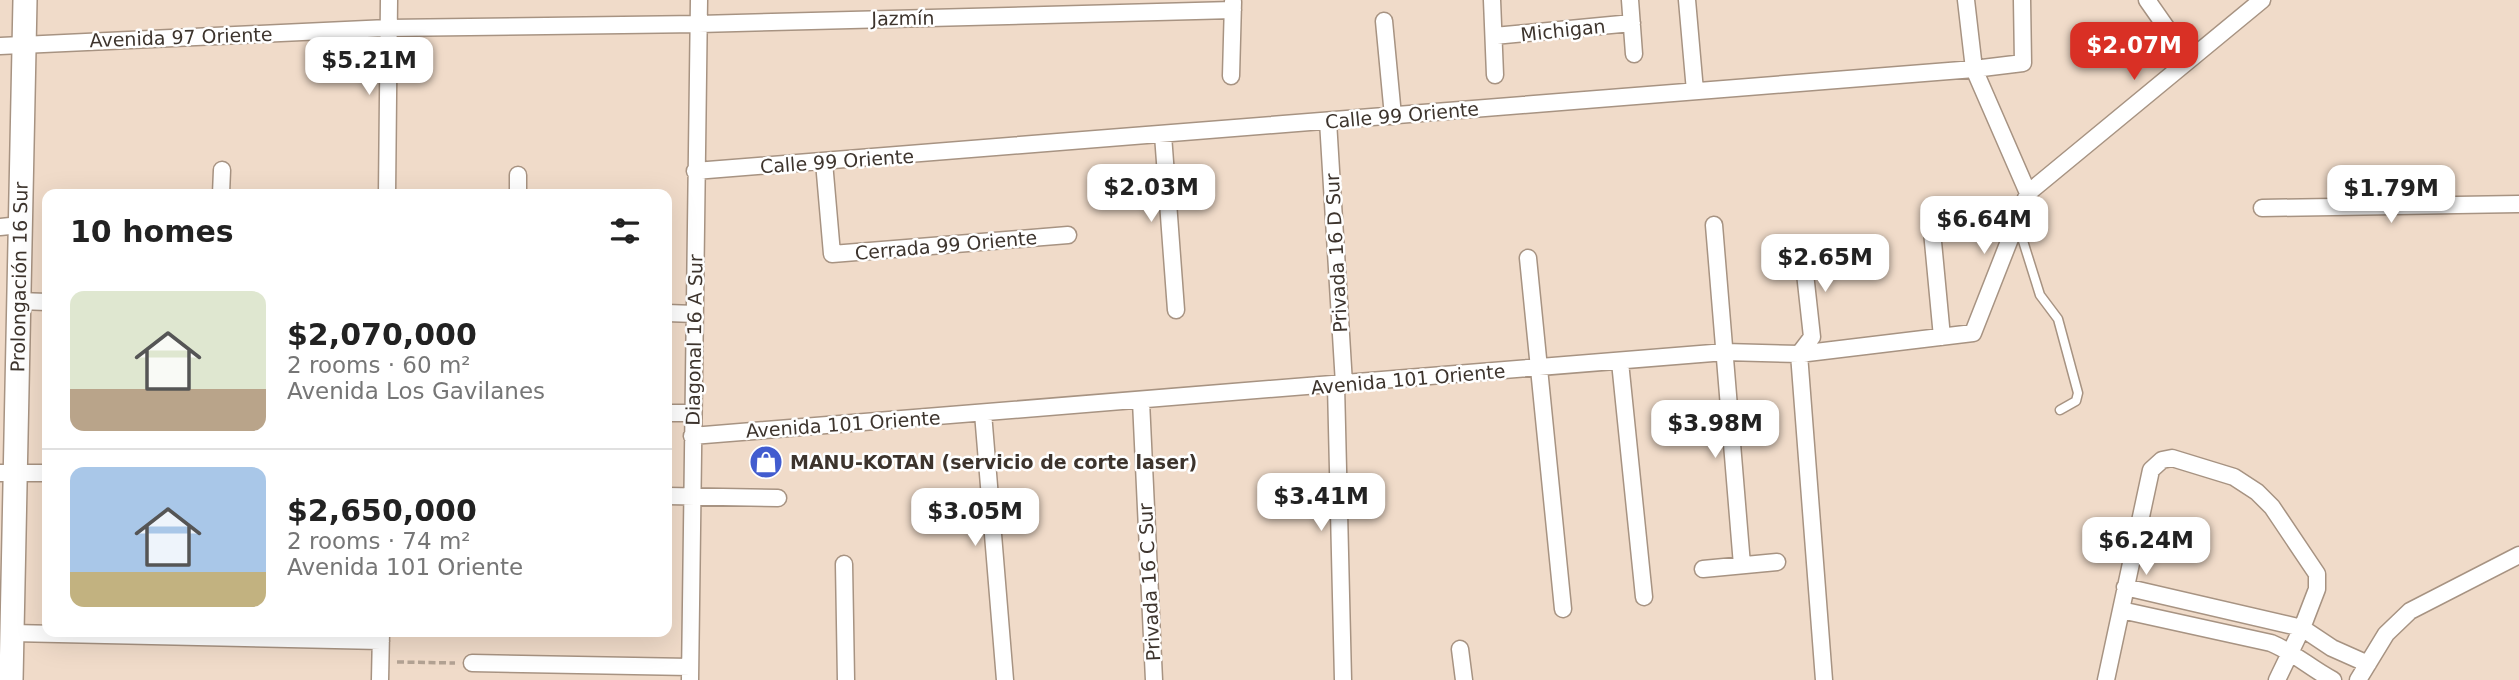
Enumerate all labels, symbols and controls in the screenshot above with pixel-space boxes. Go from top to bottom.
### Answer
street label: Jazmín [870,6,935,30]
street label: Michigan [1519,15,1607,45]
pin: $2.07M [2077,22,2191,82]
street label: Avenida 97 Oriente [89,23,273,51]
text: $2.07M [2086,32,2182,58]
pin: $5.21M [312,38,426,97]
text: $5.21M [321,47,417,73]
street label: Calle 99 Oriente [1324,97,1480,133]
street label: Calle 99 Oriente [759,145,915,177]
pin: $2.03M [1094,164,1208,224]
pin: $1.79M [2334,166,2448,225]
street label: Privada 16 D Sur [1321,173,1351,333]
text: $2.03M [1103,174,1199,200]
text: $1.79M [2343,175,2439,201]
street label: Prolongación 16 Sur [6,181,32,372]
pin: $6.64M [1927,196,2041,256]
text: $6.64M [1936,206,2032,232]
icon: filters [606,212,644,250]
text: 10 homes [70,214,234,249]
street label: Cerrada 99 Oriente [854,226,1038,264]
pin: $2.65M [1768,234,1882,294]
text: $2.65M [1777,244,1873,270]
street label: Diagonal 16 A Sur [682,254,706,426]
text: $2,070,000 [287,317,477,352]
icon: home [126,319,210,403]
text: 2 rooms · 60 m² [287,352,471,378]
street label: Avenida 101 Oriente [1310,360,1506,398]
text: Avenida Los Gavilanes [287,378,545,404]
pin: $3.98M [1658,400,1772,460]
street label: Avenida 101 Oriente [745,406,941,442]
text: $3.98M [1667,410,1763,436]
shop icon: MANU-KOTAN (servicio de corte laser) [747,443,785,481]
place label: MANU-KOTAN (servicio de corte laser) [790,451,1197,473]
pin: $3.41M [1264,474,1378,533]
text: $3.41M [1273,483,1369,509]
pin: $3.05M [918,489,1032,548]
text: $2,650,000 [287,493,477,528]
icon: home [126,495,210,579]
text: $3.05M [927,498,1023,524]
street label: Privada 16 C Sur [1134,502,1164,662]
pin: $6.24M [2089,518,2203,577]
text: $6.24M [2098,527,2194,553]
text: 2 rooms · 74 m² [287,528,471,554]
text: Avenida 101 Oriente [287,554,523,580]

